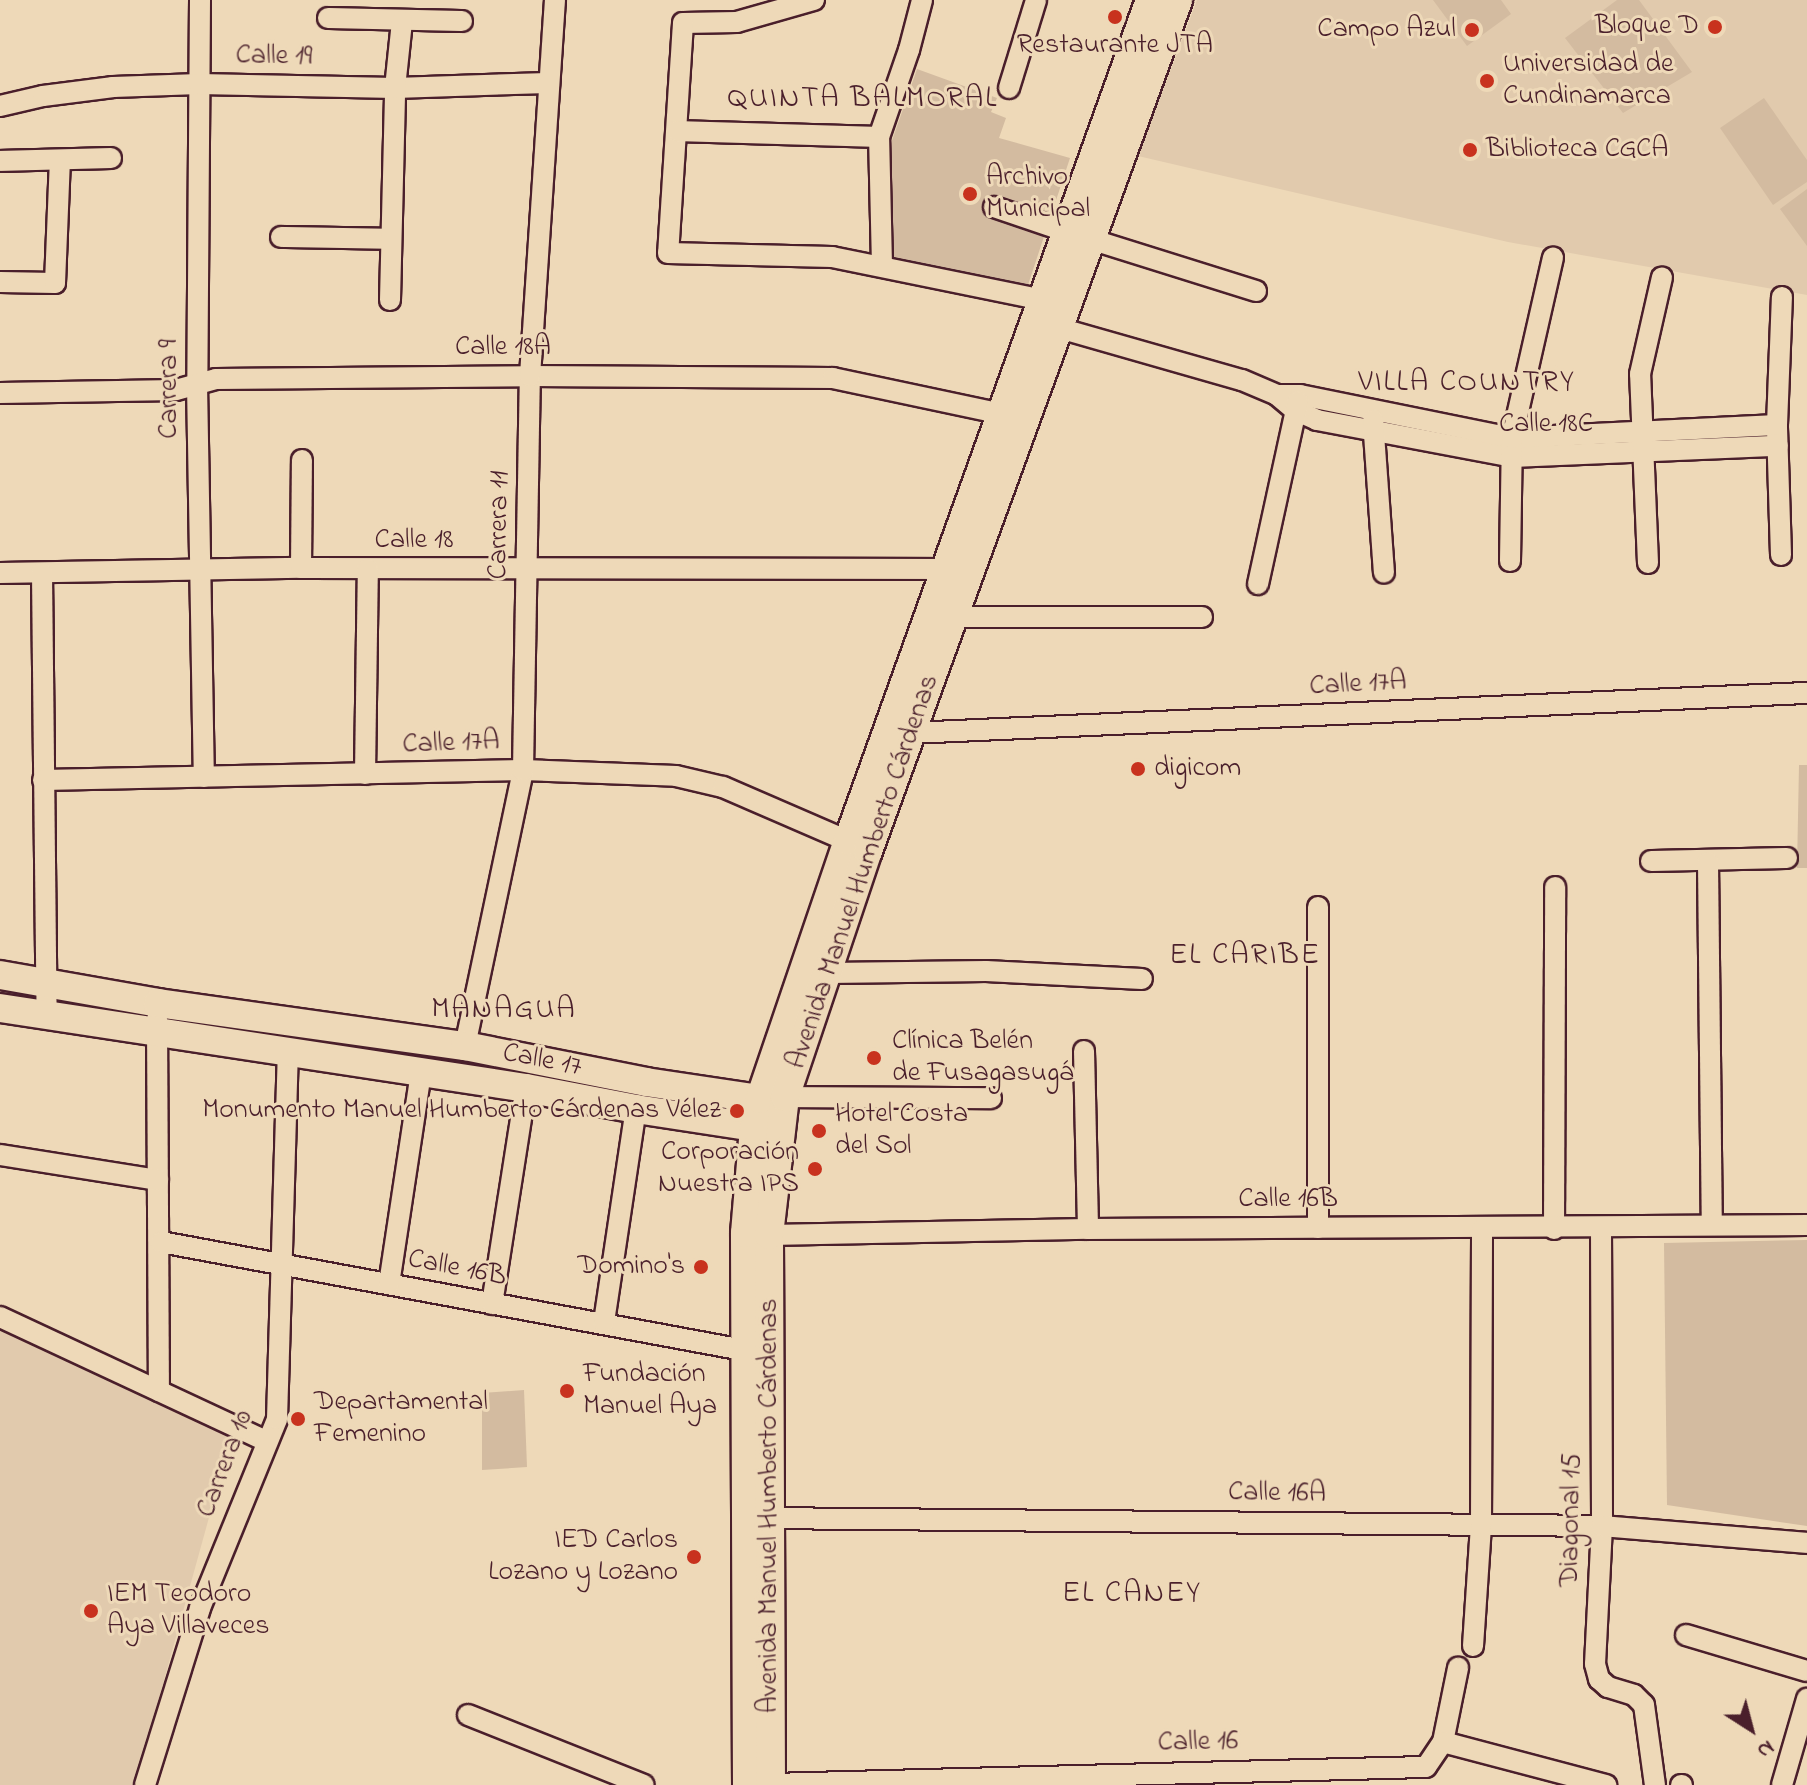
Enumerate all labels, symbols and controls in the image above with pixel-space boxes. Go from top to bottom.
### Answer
marker: Restaurante JTA [1106,8,1124,26]
place label: Bloque D [1595,10,1699,44]
place label: Campo Azul [1317,13,1456,47]
marker: Bloque D [1706,18,1724,36]
marker: Campo Azul [1463,21,1481,39]
place label: Restaurante JTA [1017,29,1213,63]
street label: Calle 19 [235,40,313,74]
place label: Universidad de Cundinamarca [1503,48,1674,114]
marker: Universidad de Cundinamarca [1478,72,1496,90]
district label: QUINTA BALMORAL [728,81,998,117]
place label: Biblioteca CGCA [1486,133,1669,167]
marker: Biblioteca CGCA [1461,141,1479,159]
place label: Archivo Municipal [986,161,1090,227]
marker: Archivo Municipal [961,185,979,203]
street label: Calle 18A [455,331,551,365]
street label: Carrera 9 [153,339,187,439]
district label: VILLA COUNTRY [1358,365,1576,401]
street label: Calle 18C [1499,408,1593,442]
street label: Carrera 11 [482,470,518,580]
street label: Calle 18 [375,524,453,558]
street label: Calle 17A [1309,666,1407,704]
street label: Avenida Manuel Humberto Cárdenas [781,670,947,1074]
street label: Calle 17A [402,726,500,762]
place label: digicom [1154,752,1241,786]
marker: digicom [1129,760,1147,778]
district label: EL CARIBE [1169,938,1321,974]
district label: MANAGUA [431,992,577,1028]
place label: Clínica Belén de Fusagasugá [892,1025,1073,1091]
street label: Calle 17 [500,1037,584,1085]
marker: Clínica Belén de Fusagasugá [863,1047,885,1069]
place label: Monumento Manuel Humberto Cárdenas Vélez [202,1094,721,1128]
place label: Hotel Costa del Sol [835,1098,968,1164]
marker: Monumento Manuel Humberto Cárdenas Vélez [728,1102,746,1120]
marker: Hotel Costa del Sol [810,1122,828,1140]
place label: Corporación Nuestra IPS [658,1136,799,1202]
marker: Corporación Nuestra IPS [806,1160,824,1178]
street label: Calle 16B [1238,1183,1338,1217]
street label: Calle 16B [405,1243,509,1295]
place label: Domino's [578,1250,685,1284]
marker: Domino's [692,1258,710,1276]
street label: Avenida Manuel Humberto Cárdenas [753,1299,787,1713]
place label: Fundación Manuel Aya [583,1358,717,1424]
marker: Fundación Manuel Aya [558,1382,576,1400]
place label: Departamental Femenino [314,1386,488,1452]
street label: Carrera 10 [190,1406,262,1522]
marker: Departamental Femenino [289,1410,307,1428]
street label: Diagonal 15 [1554,1453,1590,1587]
street label: Calle 16A [1228,1476,1326,1512]
place label: IED Carlos Lozano y Lozano [488,1524,678,1590]
marker: IED Carlos Lozano y Lozano [685,1548,703,1566]
district label: EL CANEY [1062,1576,1202,1612]
place label: IEM Teodoro Aya Villaveces [107,1578,269,1644]
marker: IEM Teodoro Aya Villaveces [82,1602,100,1620]
north arrow [1711,1689,1791,1769]
street label: Calle 16 [1157,1725,1239,1761]
text: N [1750,1731,1781,1766]

